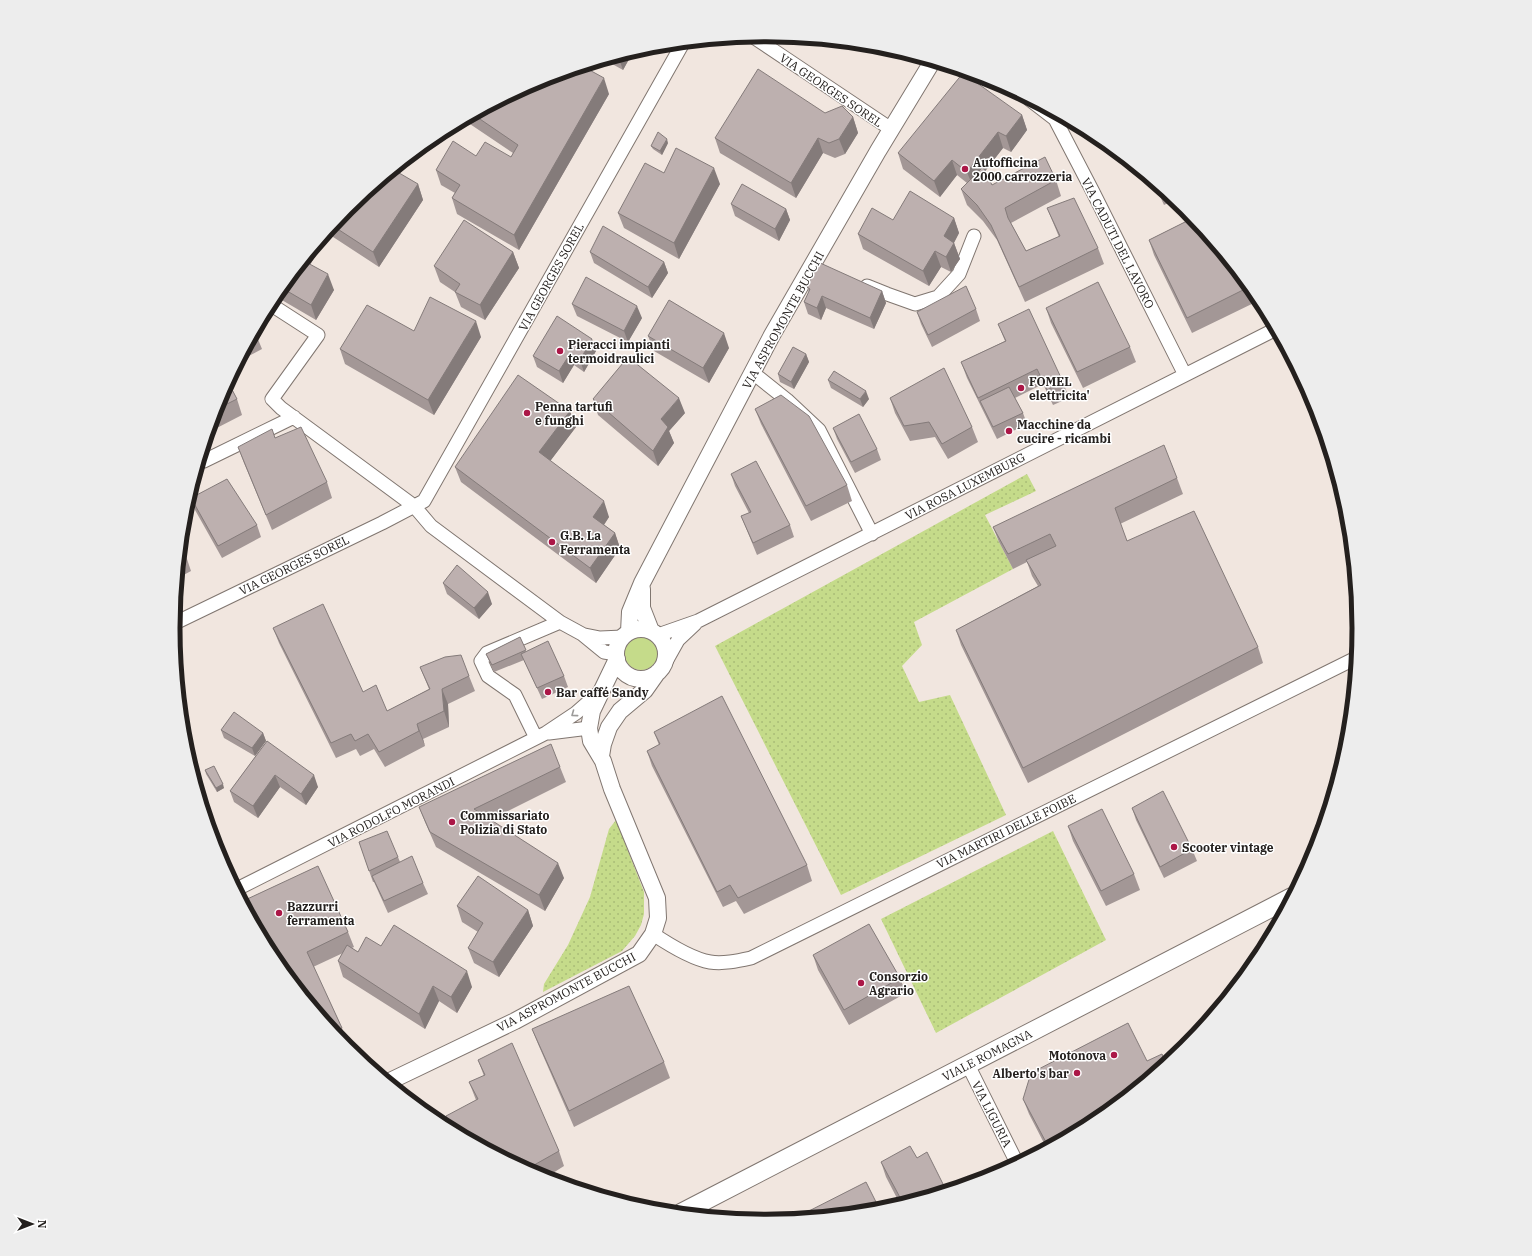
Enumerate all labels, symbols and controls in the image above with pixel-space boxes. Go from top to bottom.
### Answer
street label: VIA GEORGES SOREL [777,50,885,130]
place label: Autofficina 2000 carrozzeria [973,155,1073,184]
marker: Autofficina 2000 carrozzeria [960,164,970,174]
street label: VIA CADUTI DEL LAVORO [1078,175,1158,311]
street label: VIA GEORGES SOREL [515,221,587,333]
street label: VIA ASPROMONTE BUCCHI [739,249,827,391]
place label: Pieracci impianti termoidraulici [568,337,670,366]
marker: Pieracci impianti termoidraulici [555,346,565,356]
place label: FOMEL elettricita' [1029,374,1090,403]
marker: FOMEL elettricita' [1016,383,1026,393]
place label: Penna tartufi e funghi [535,399,613,428]
marker: Penna tartufi e funghi [522,408,532,418]
place label: Macchine da cucire - ricambi [1017,417,1111,446]
marker: Macchine da cucire - ricambi [1004,426,1014,436]
street label: VIA ROSA LUXEMBURG [902,449,1028,523]
place label: G.B. La Ferramenta [560,528,630,557]
street label: VIA GEORGES SOREL [236,532,352,598]
marker: G.B. La Ferramenta [547,537,557,547]
place label: Bar caffé Sandy [556,685,649,700]
marker: Bar caffé Sandy [543,687,553,697]
one-way arrow [572,709,579,716]
street label: VIA RODOLFO MORANDI [325,774,457,850]
street label: VIA MARTIRI DELLE FOIBE [934,791,1078,871]
place label: Commissariato Polizia di Stato [460,808,549,837]
marker: Commissariato Polizia di Stato [447,817,457,827]
place label: Scooter vintage [1182,840,1274,855]
marker: Scooter vintage [1169,842,1179,852]
place label: Bazzurri ferramenta [287,899,355,928]
marker: Bazzurri ferramenta [274,908,284,918]
street label: VIA ASPROMONTE BUCCHI [494,949,638,1035]
place label: Consorzio Agrario [869,969,928,998]
marker: Consorzio Agrario [856,978,866,988]
street label: VIALE ROMAGNA [939,1026,1035,1084]
place label: Motonova [1049,1048,1106,1063]
marker: Motonova [1109,1050,1119,1060]
place label: Alberto's bar [993,1066,1069,1081]
marker: Alberto's bar [1072,1068,1082,1078]
street label: VIA LIGURIA [969,1078,1015,1150]
north arrow [12,1204,52,1244]
text: N [35,1220,49,1229]

